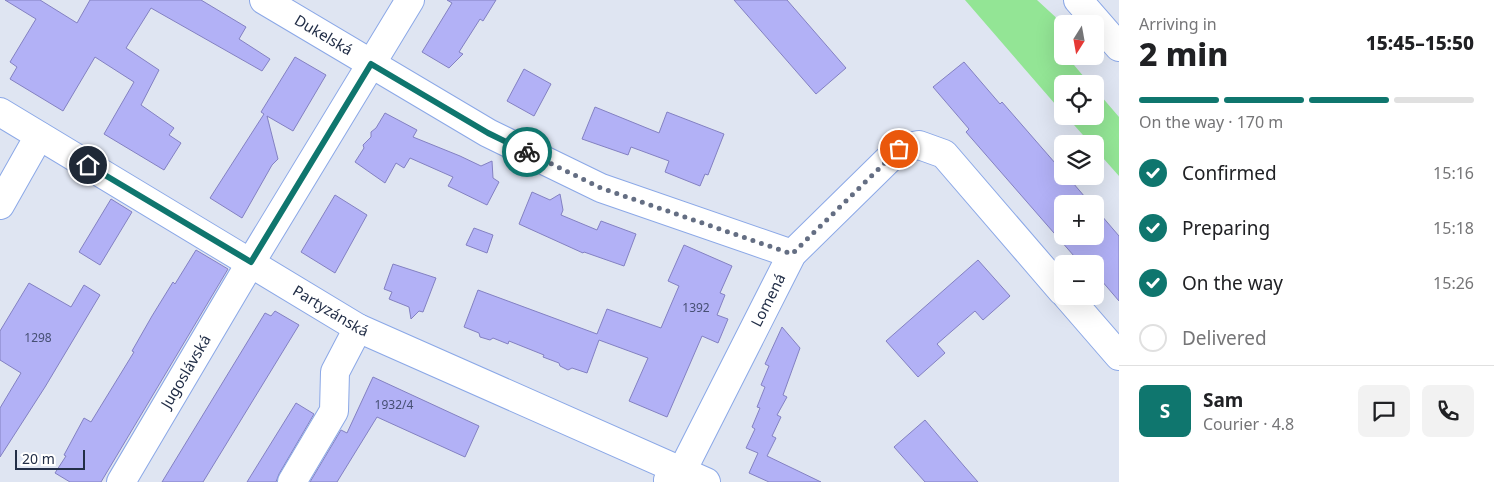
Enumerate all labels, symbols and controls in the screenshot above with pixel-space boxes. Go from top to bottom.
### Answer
street label: Dukelská [291,9,357,59]
text: Arriving in [1139,13,1217,35]
north arrow [1054,15,1104,65]
map controls [1054,15,1104,305]
text: 15:45–15:50 [1366,30,1474,56]
text: 2 min [1139,32,1228,75]
button: locate [1054,75,1104,125]
text: On the way · 170 m [1139,111,1283,133]
courier [502,127,552,177]
pin [878,128,920,170]
icon: bag [885,135,913,163]
button: layers [1054,135,1104,185]
icon: bike [513,138,541,166]
pin [67,144,109,186]
icon: home [74,151,102,179]
icon: check [1139,159,1167,187]
text: Confirmed [1182,160,1277,186]
text: 15:16 [1433,162,1474,184]
button: + [1054,195,1104,245]
icon: check [1139,214,1167,242]
text: Preparing [1182,215,1270,241]
text: 15:18 [1433,217,1474,239]
button: − [1054,255,1104,305]
icon: check [1139,269,1167,297]
street label: Lomená [746,270,789,330]
text: On the way [1182,270,1283,296]
text: 15:26 [1433,272,1474,294]
street label: Partyzánská [289,280,372,340]
house number: 1392 [682,299,710,316]
text: Delivered [1182,325,1267,351]
house number: 1298 [24,329,52,346]
street label: Jugoslávská [155,331,215,414]
button: chat [1358,385,1410,437]
button: phone [1422,385,1474,437]
text: Sam [1203,387,1243,413]
house number: 1932/4 [375,396,414,413]
text: S [1160,398,1170,424]
text: Courier · 4.8 [1203,413,1294,435]
scale bar [15,447,85,470]
text: 20 m [22,449,55,468]

